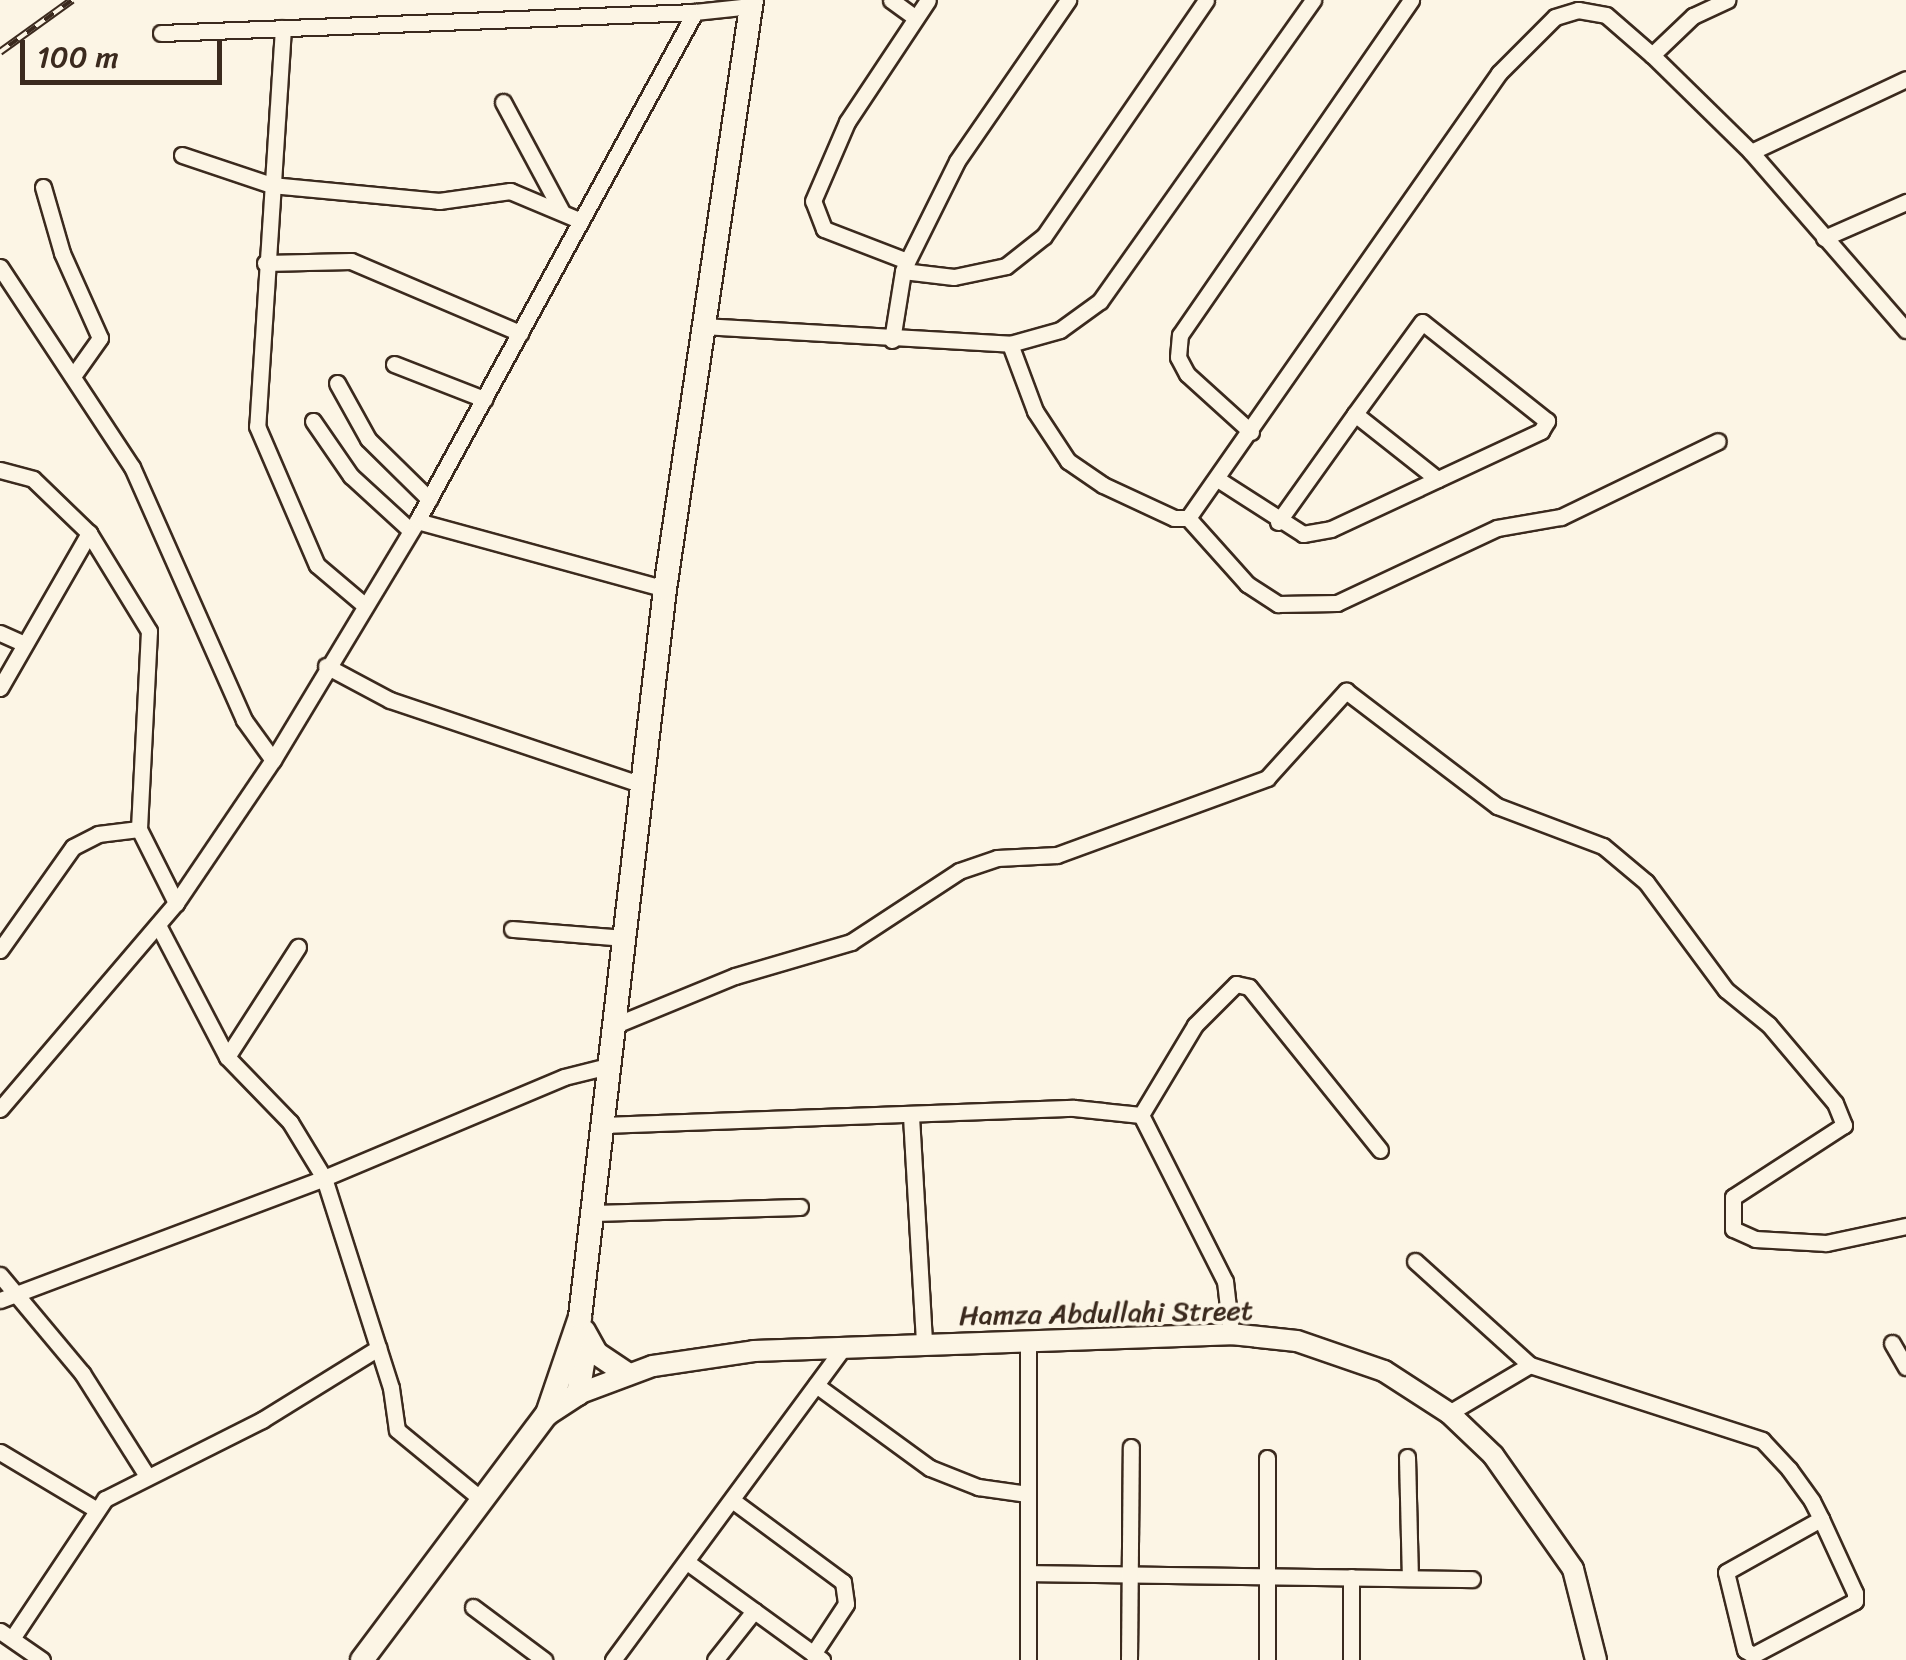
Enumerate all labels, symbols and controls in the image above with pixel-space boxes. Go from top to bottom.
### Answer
scale bar [25,20,228,82]
text: 100 m [37,30,119,84]
street label: Hamza Abdullahi Street [958,1294,1254,1332]

